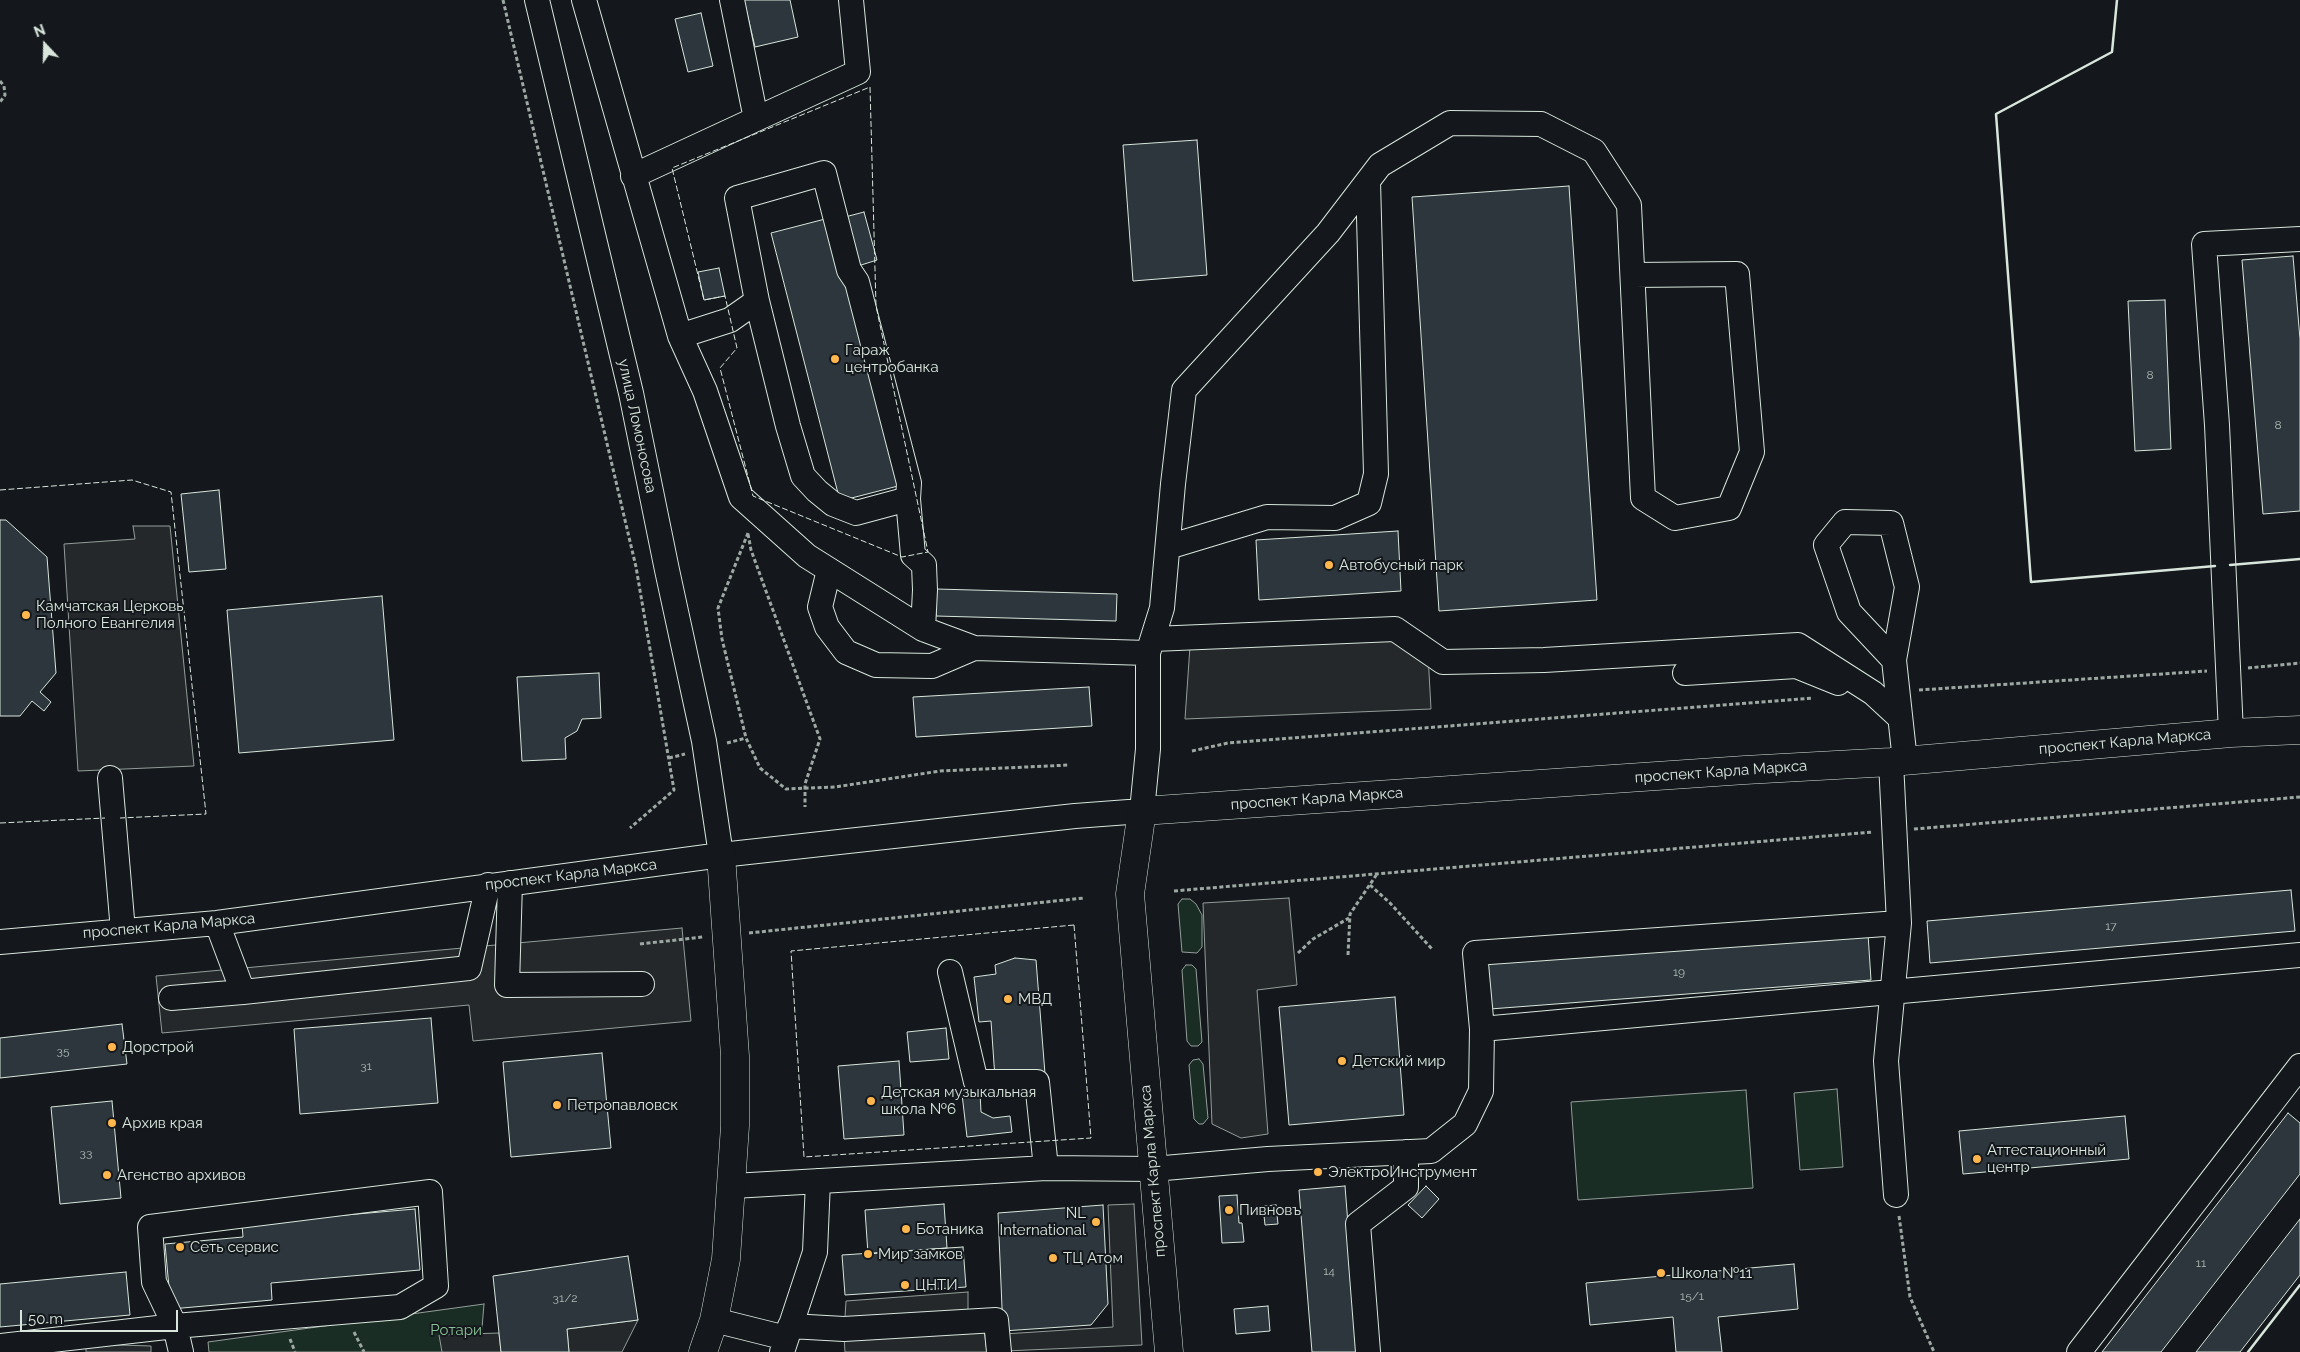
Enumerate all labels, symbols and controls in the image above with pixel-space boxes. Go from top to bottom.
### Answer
north arrow [20,20,70,70]
text: N [32,22,47,40]
place label: Гараж центробанка [845,341,939,376]
marker: Гараж центробанка [829,353,841,365]
street label: улица Ломоносова [614,357,660,495]
house number: 8 [2146,368,2154,382]
house number: 8 [2274,418,2282,432]
place label: Автобусный парк [1339,556,1464,574]
marker: Автобусный парк [1323,559,1335,571]
place label: Камчатская Церковь Полного Евангелия [36,597,184,632]
marker: Камчатская Церковь Полного Евангелия [20,609,32,621]
street label: проспект Карла Маркса [2038,726,2212,758]
street label: проспект Карла Маркса [1634,757,1808,787]
street label: проспект Карла Маркса [1230,784,1404,814]
street label: проспект Карла Маркса [484,856,658,894]
street label: проспект Карла Маркса [82,910,256,942]
house number: 17 [2105,919,2117,933]
house number: 19 [1673,965,1685,979]
place label: МВД [1018,990,1052,1008]
marker: МВД [1002,993,1014,1005]
place label: Дорстрой [122,1038,194,1056]
marker: Дорстрой [106,1041,118,1053]
house number: 35 [57,1044,69,1058]
place label: Детский мир [1352,1052,1446,1070]
marker: Детский мир [1336,1055,1348,1067]
house number: 31 [360,1059,372,1073]
place label: Детская музыкальная школа №6 [881,1083,1036,1118]
street label: проспект Карла Маркса [1137,1084,1169,1258]
marker: Детская музыкальная школа №6 [865,1095,877,1107]
place label: Петропавловск [567,1096,678,1114]
marker: Петропавловск [551,1099,563,1111]
place label: Архив края [122,1114,203,1132]
marker: Архив края [106,1117,118,1129]
place label: Аттестационный центр [1987,1141,2106,1176]
house number: 33 [80,1146,92,1160]
marker: Аттестационный центр [1971,1153,1983,1165]
place label: ЭлектроИнструмент [1328,1163,1477,1181]
place label: Агенство архивов [117,1166,246,1184]
marker: ЭлектроИнструмент [1312,1166,1324,1178]
marker: Агенство архивов [101,1169,113,1181]
place label: Пивновъ [1239,1201,1301,1219]
place label: NL International [1000,1204,1086,1239]
marker: Пивновъ [1223,1204,1235,1216]
marker: NL International [1090,1216,1102,1228]
place label: Ботаника [916,1220,984,1238]
marker: Ботаника [900,1223,912,1235]
place label: Сеть сервис [190,1238,279,1256]
marker: Сеть сервис [174,1241,186,1253]
place label: Мир замков [878,1245,963,1263]
marker: Мир замков [862,1248,874,1260]
place label: ТЦ Атом [1063,1249,1123,1267]
marker: ТЦ Атом [1047,1252,1059,1264]
house number: 11 [2196,1256,2206,1270]
house number: 14 [1323,1264,1335,1278]
place label: Школа №11 [1671,1264,1752,1282]
marker: Школа №11 [1655,1267,1667,1279]
place label: ЦНТИ [915,1276,958,1294]
marker: ЦНТИ [899,1279,911,1291]
house number: 15/1 [1680,1289,1704,1303]
house number: 31/2 [553,1291,577,1305]
scale bar [22,1300,180,1332]
text: 50 m [28,1310,63,1328]
park label: Ротари [430,1321,482,1339]

